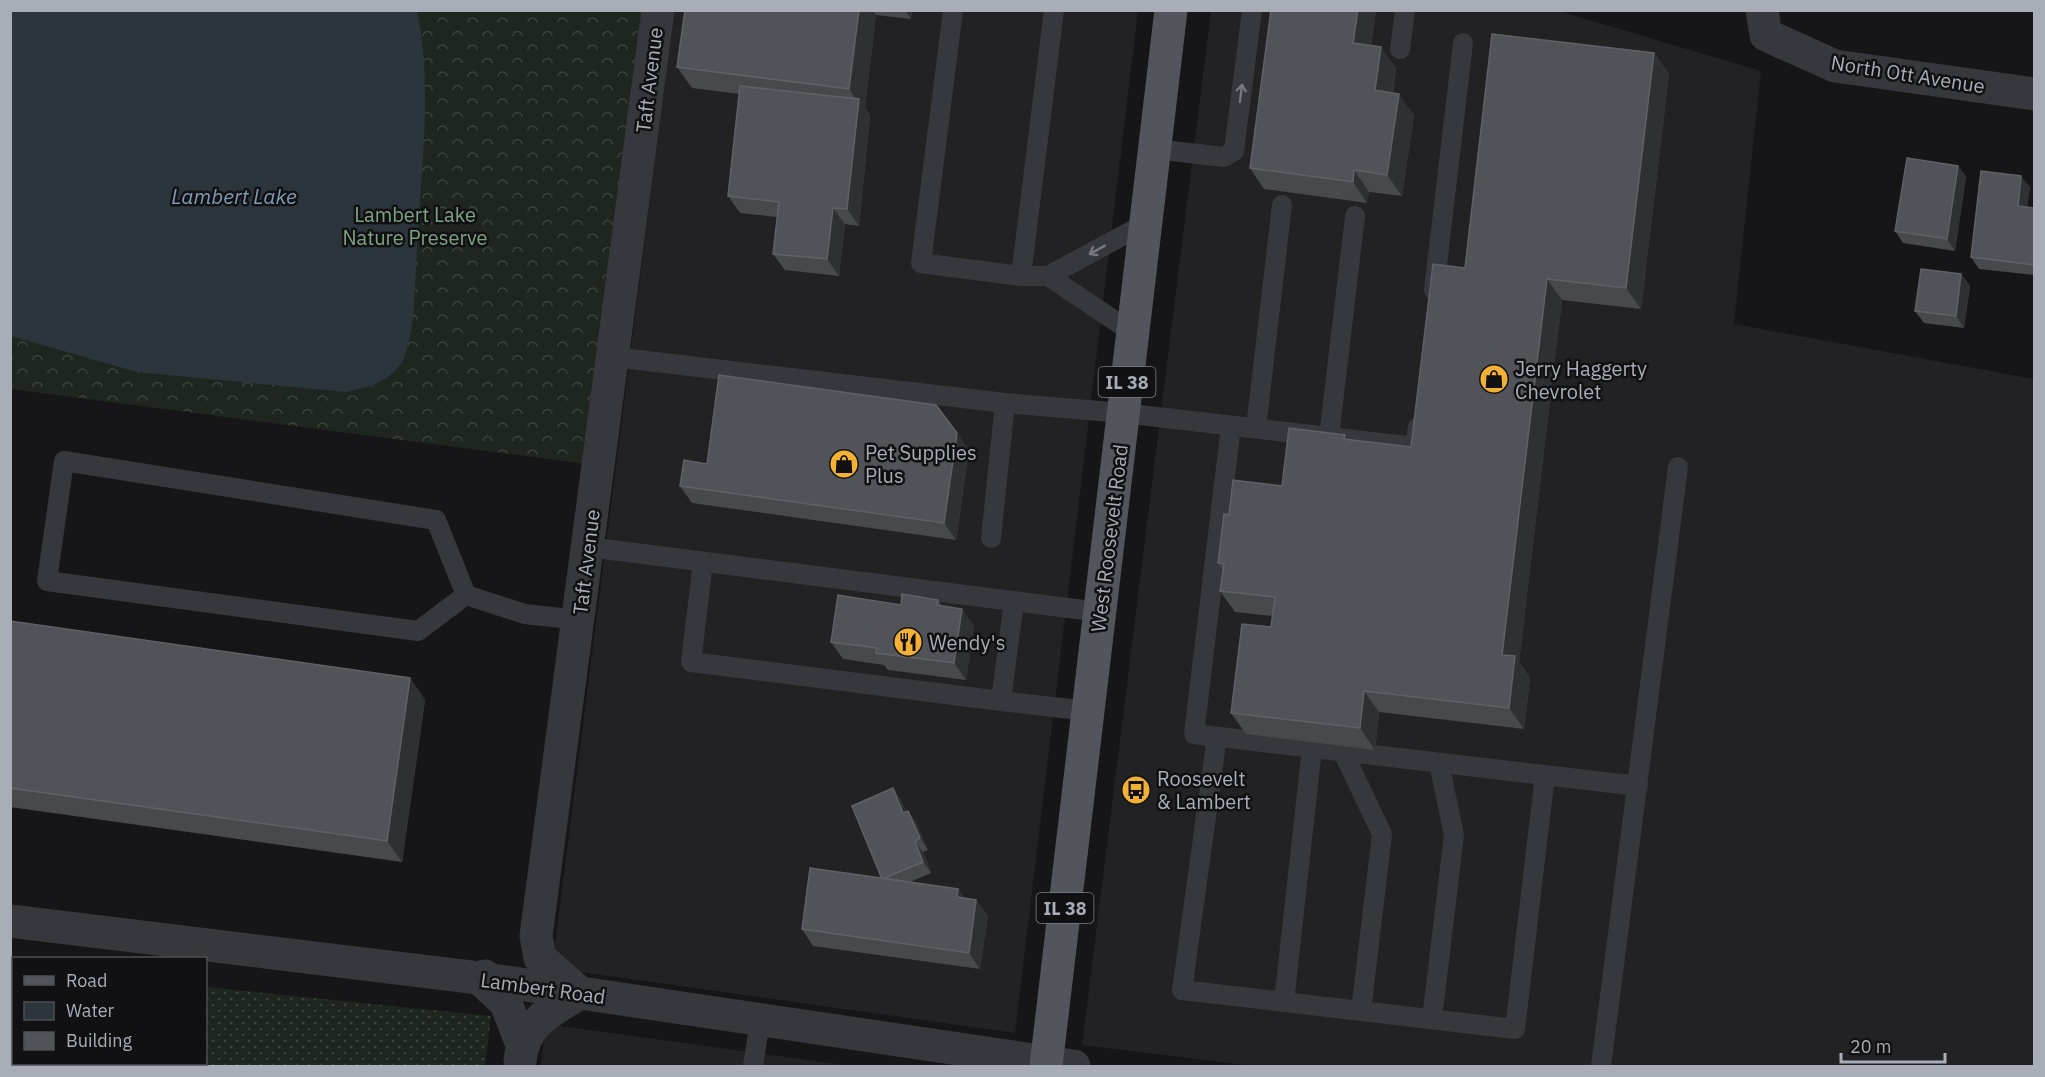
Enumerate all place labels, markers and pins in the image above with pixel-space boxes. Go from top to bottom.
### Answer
place label: Jerry Haggerty Chevrolet [1515,355,1647,405]
shop icon: Jerry Haggerty Chevrolet [1478,363,1510,395]
place label: Pet Supplies Plus [865,439,977,489]
shop icon: Pet Supplies Plus [828,448,860,480]
restaurant icon: Wendy's [892,626,924,658]
place label: Wendy's [929,629,1005,656]
place label: Roosevelt & Lambert [1157,765,1251,815]
bus stop icon: Roosevelt & Lambert [1120,774,1152,806]

